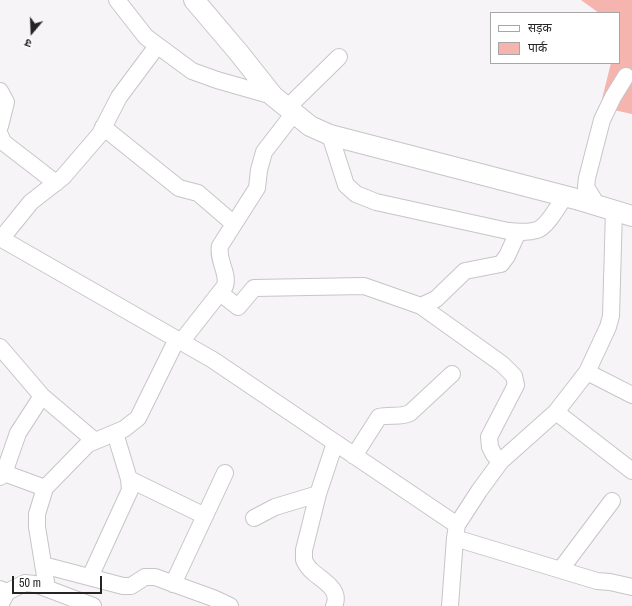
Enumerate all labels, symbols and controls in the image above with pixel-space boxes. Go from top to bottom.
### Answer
north arrow [12,12,52,52]
legend [490,12,620,64]
text: सड़क [528,20,552,36]
text: उ [23,36,33,51]
text: पार्क [528,40,547,56]
scale bar [14,568,104,594]
text: 50 m [19,575,41,591]

